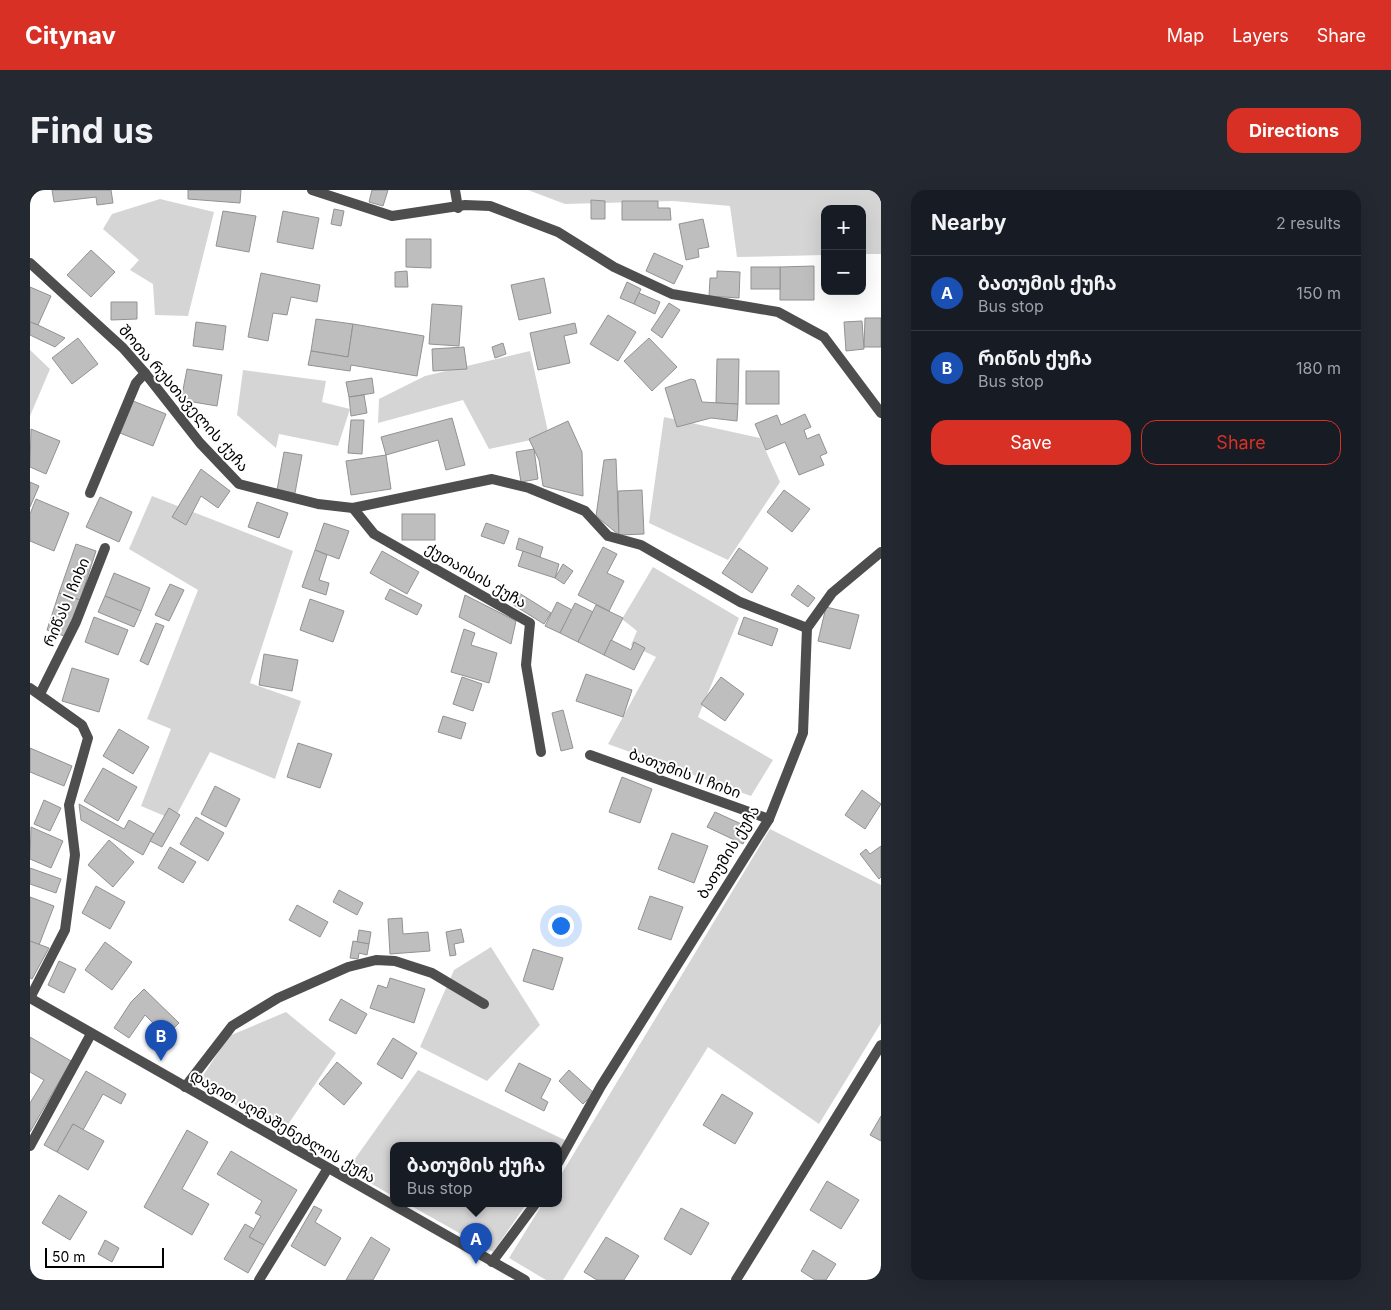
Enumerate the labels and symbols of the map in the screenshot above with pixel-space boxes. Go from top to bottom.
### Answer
street label: შოთა რუსთაველის ქუჩა [115,321,253,475]
street label: ქუთაისის ქუჩა [422,538,530,612]
street label: რიწას I ჩიხი [39,555,93,649]
street label: ბათუმის II ჩიხი [626,744,744,802]
street label: ბათუმის ქუჩა [693,802,763,902]
your location [548,913,574,939]
pin: B [145,1020,177,1061]
street label: დავით აღმაშენებლის ქუჩა [187,1065,379,1187]
pin: A [460,1223,492,1264]
scale bar [45,1245,164,1268]

